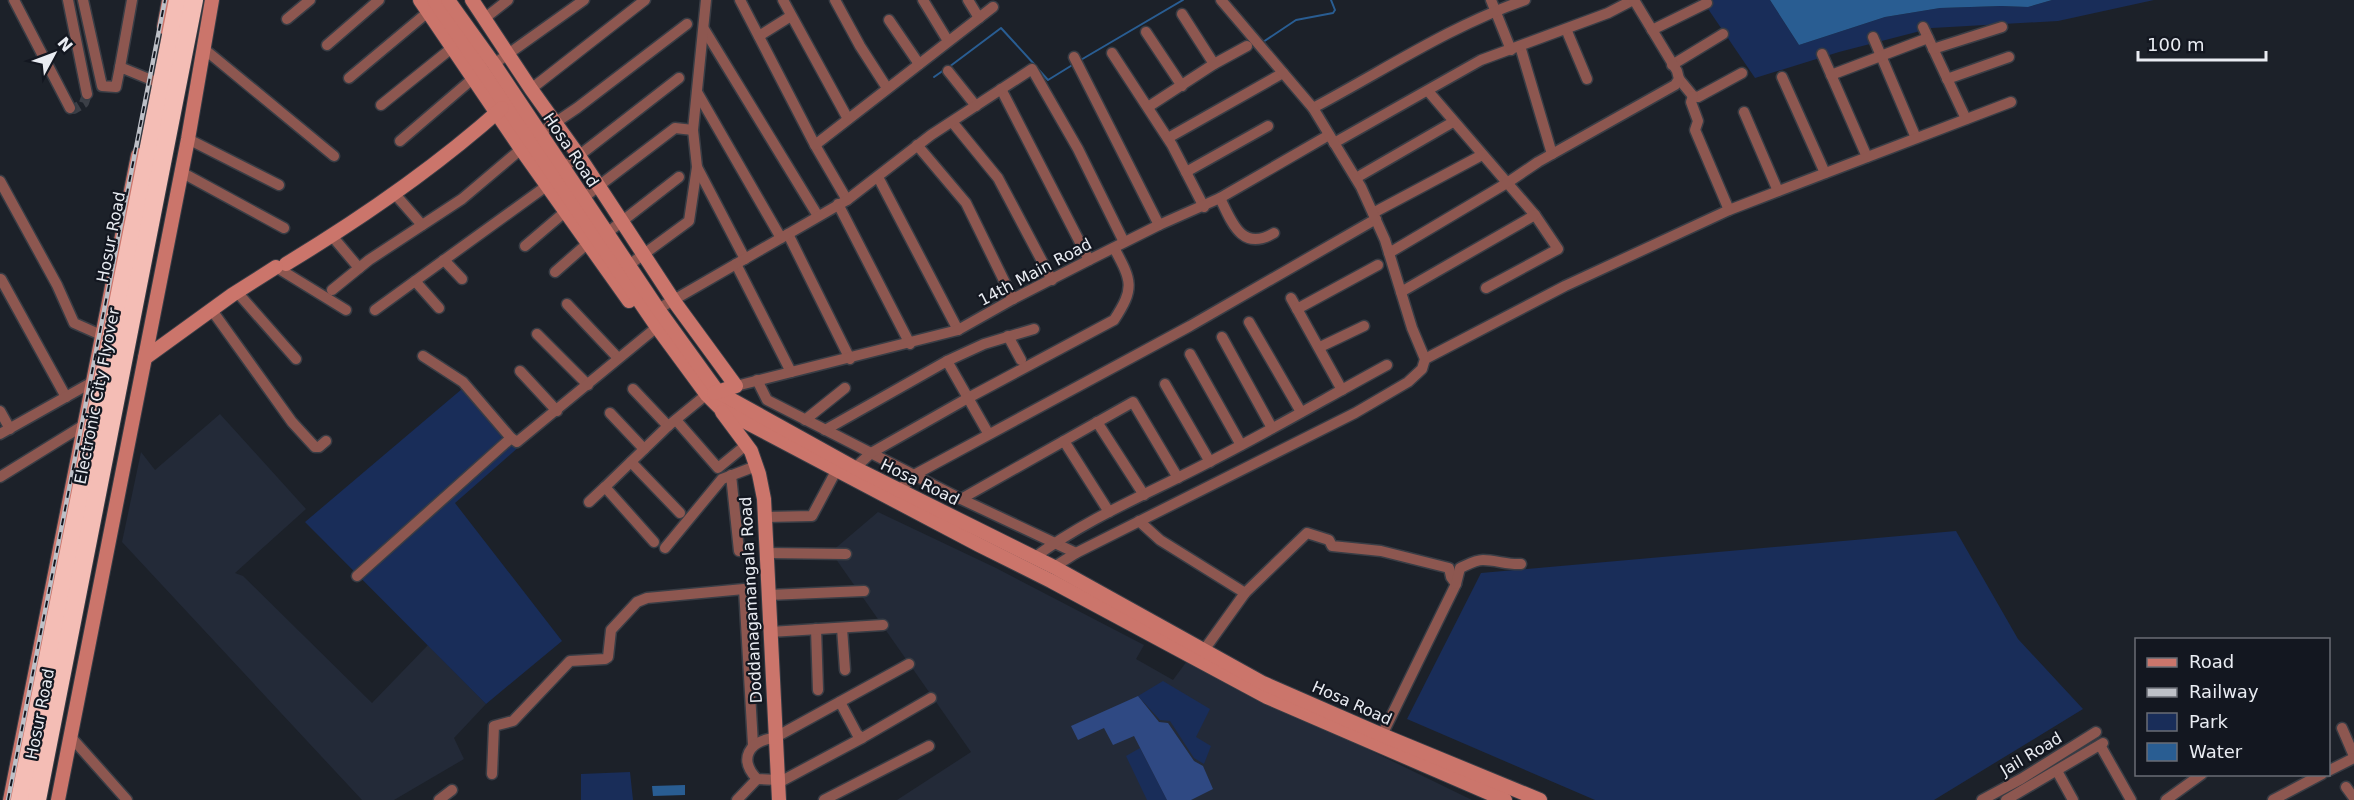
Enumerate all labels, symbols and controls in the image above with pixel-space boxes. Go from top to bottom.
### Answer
north arrow [24,24,84,84]
scale bar [2138,24,2266,62]
text: N [53,33,77,56]
text: 100 m [2147,34,2205,55]
street label: Hosa Road [539,109,603,191]
street label: Hosur Road [93,190,129,284]
street label: 14th Main Road [975,234,1095,310]
street label: Electronic City Flyover [71,306,124,486]
street label: Hosa Road [878,455,962,509]
street label: Doddanagamangala Road [736,496,766,704]
legend [2135,638,2330,776]
text: Road [2189,651,2234,672]
street label: Hosur Road [22,667,58,761]
street label: Hosa Road [1309,677,1395,729]
text: Railway [2189,681,2259,702]
text: Park [2189,711,2228,732]
street label: Jail Road [1996,728,2065,780]
text: Water [2189,741,2243,762]

